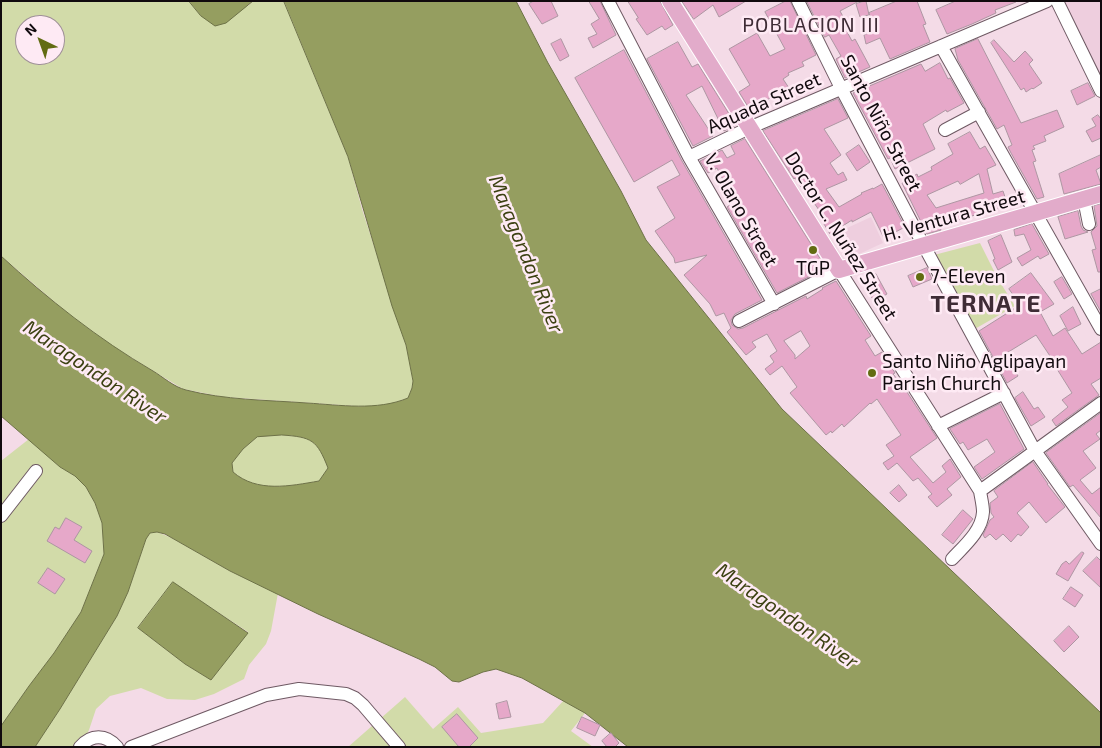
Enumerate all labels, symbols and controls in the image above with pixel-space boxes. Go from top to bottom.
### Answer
district label: POBLACION III [741,13,881,37]
north arrow [15,15,65,65]
text: N [21,20,40,39]
street label: Santo Niño Street [835,51,927,195]
street label: Aquada Street [704,68,824,138]
street label: Doctor C. Nuñez Street [780,148,902,324]
street label: V. Olano Street [699,149,783,271]
water label: Maragondon River [483,172,569,336]
street label: H. Ventura Street [880,185,1028,247]
marker: TGP [807,244,819,256]
place label: TGP [796,258,830,280]
place label: 7-Eleven [930,266,1005,288]
marker: 7-Eleven [914,271,926,283]
district label: TERNATE [930,290,1042,318]
water label: Maragondon River [19,315,171,429]
place label: Santo Niño Aglipayan Parish Church [882,351,1066,395]
marker: Santo Niño Aglipayan Parish Church [866,367,878,379]
water label: Maragondon River [711,558,863,674]

